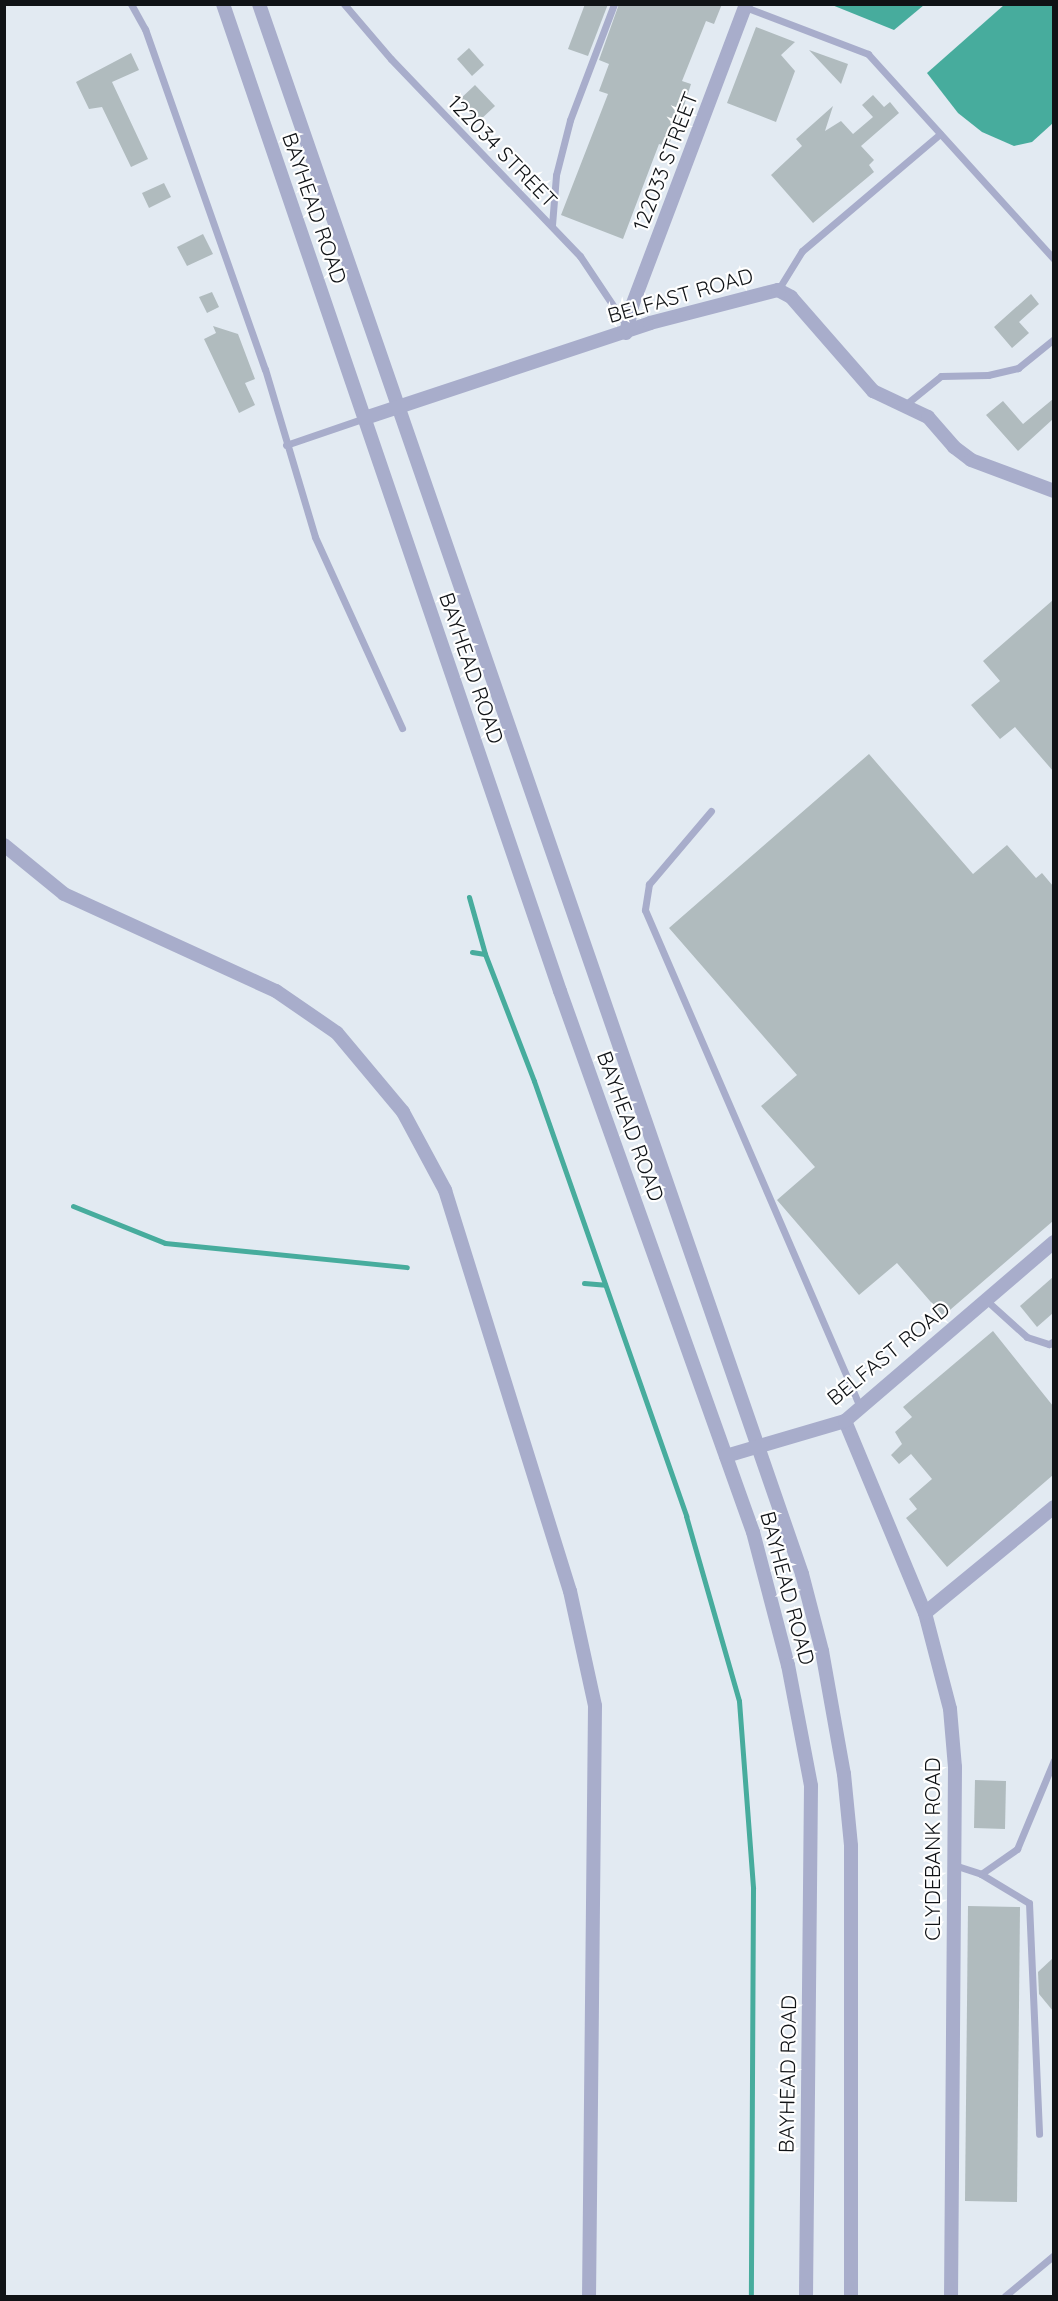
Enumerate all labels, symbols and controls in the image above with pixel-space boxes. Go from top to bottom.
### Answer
street label: 122033 STREET [627,88,703,234]
street label: 122034 STREET [443,90,563,212]
street label: BAYHEAD ROAD [277,129,353,287]
street label: BELFAST ROAD [604,262,756,328]
street label: BAYHEAD ROAD [434,589,510,747]
street label: BAYHEAD ROAD [592,1047,670,1205]
street label: BELFAST ROAD [822,1296,954,1410]
street label: BAYHEAD ROAD [755,1508,821,1668]
street label: CLYDEBANK ROAD [919,1757,945,1941]
street label: BAYHEAD ROAD [773,1995,801,2153]

